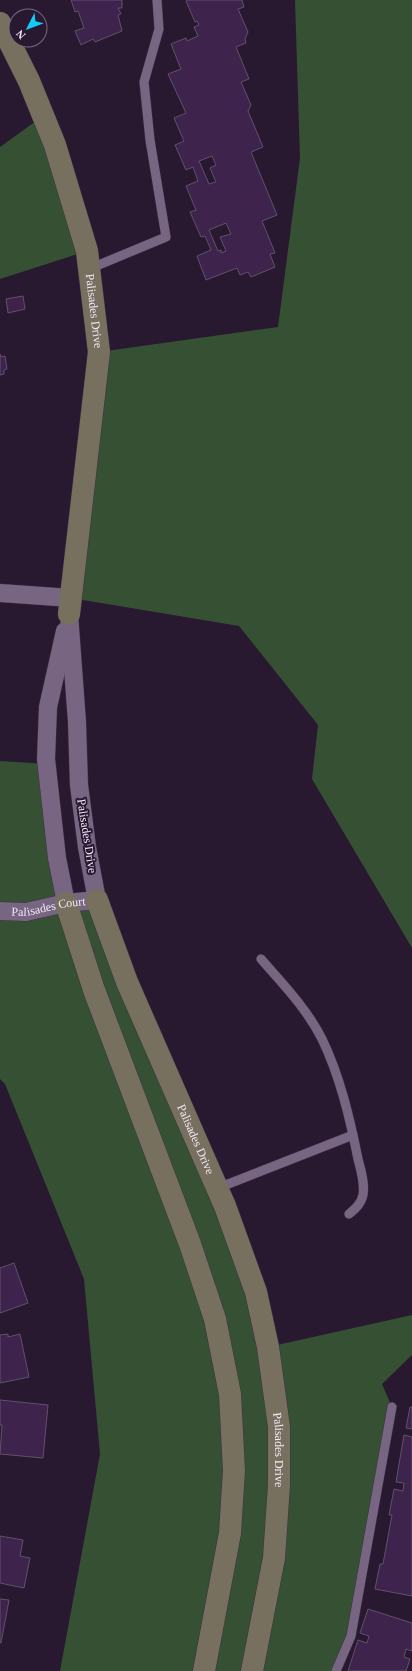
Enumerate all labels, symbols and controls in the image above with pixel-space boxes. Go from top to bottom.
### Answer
north arrow [8,8,48,48]
text: N [13,28,28,42]
street label: Palisades Drive [83,273,105,349]
street label: Palisades Drive [74,798,100,874]
street label: Palisades Court [11,894,87,919]
street label: Palisades Drive [174,1102,217,1176]
street label: Palisades Drive [270,1411,286,1487]

